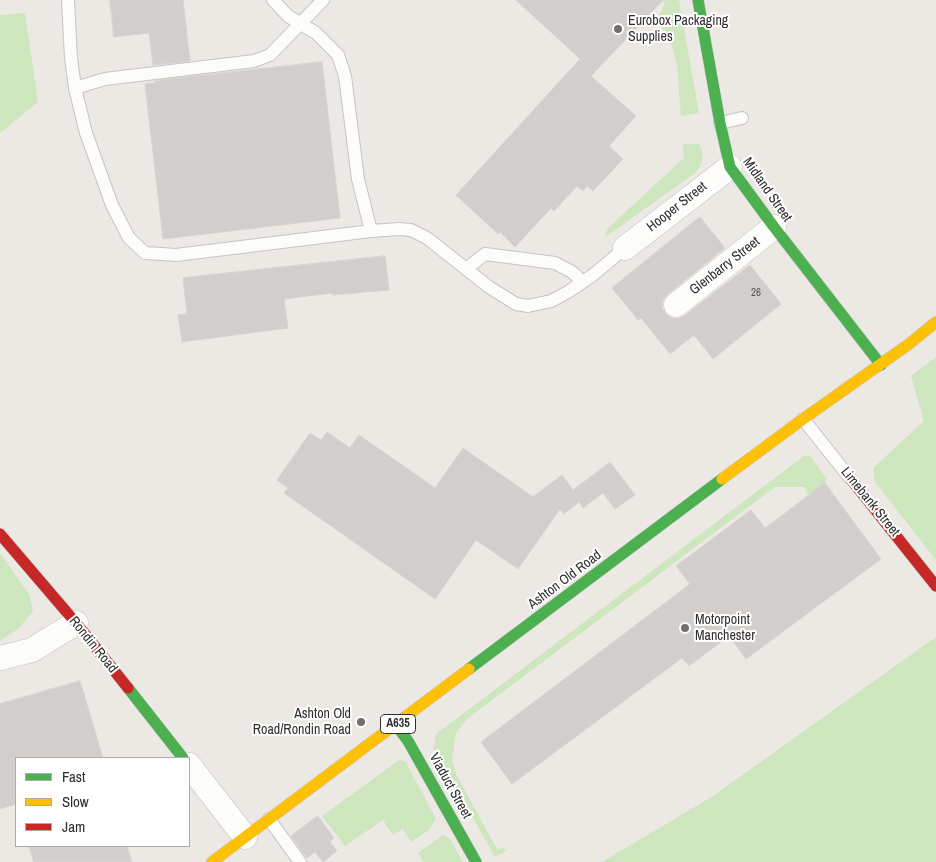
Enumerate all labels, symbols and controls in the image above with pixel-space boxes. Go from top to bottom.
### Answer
place label: Eurobox Packaging Supplies [628,13,728,46]
marker: Eurobox Packaging Supplies [612,23,624,35]
street label: Midland Street [739,155,795,225]
street label: Hooper Street [644,178,710,236]
street label: Glenbarry Street [687,233,763,299]
house number: 26 [751,286,761,300]
street label: Limebank Street [837,464,903,540]
street label: Ashton Old Road [525,547,605,613]
place label: Motorpoint Manchester [695,612,755,644]
street label: Rondin Road [65,613,121,677]
marker: Motorpoint Manchester [679,622,691,634]
place label: Ashton Old Road/Rondin Road [253,706,351,739]
road number: A635 [380,714,416,734]
marker: Ashton Old Road/Rondin Road [355,716,367,728]
street label: Viaduct Street [425,750,475,822]
legend [15,757,190,847]
text: Fast [62,766,85,787]
text: Slow [62,791,89,812]
text: Jam [62,816,85,837]

